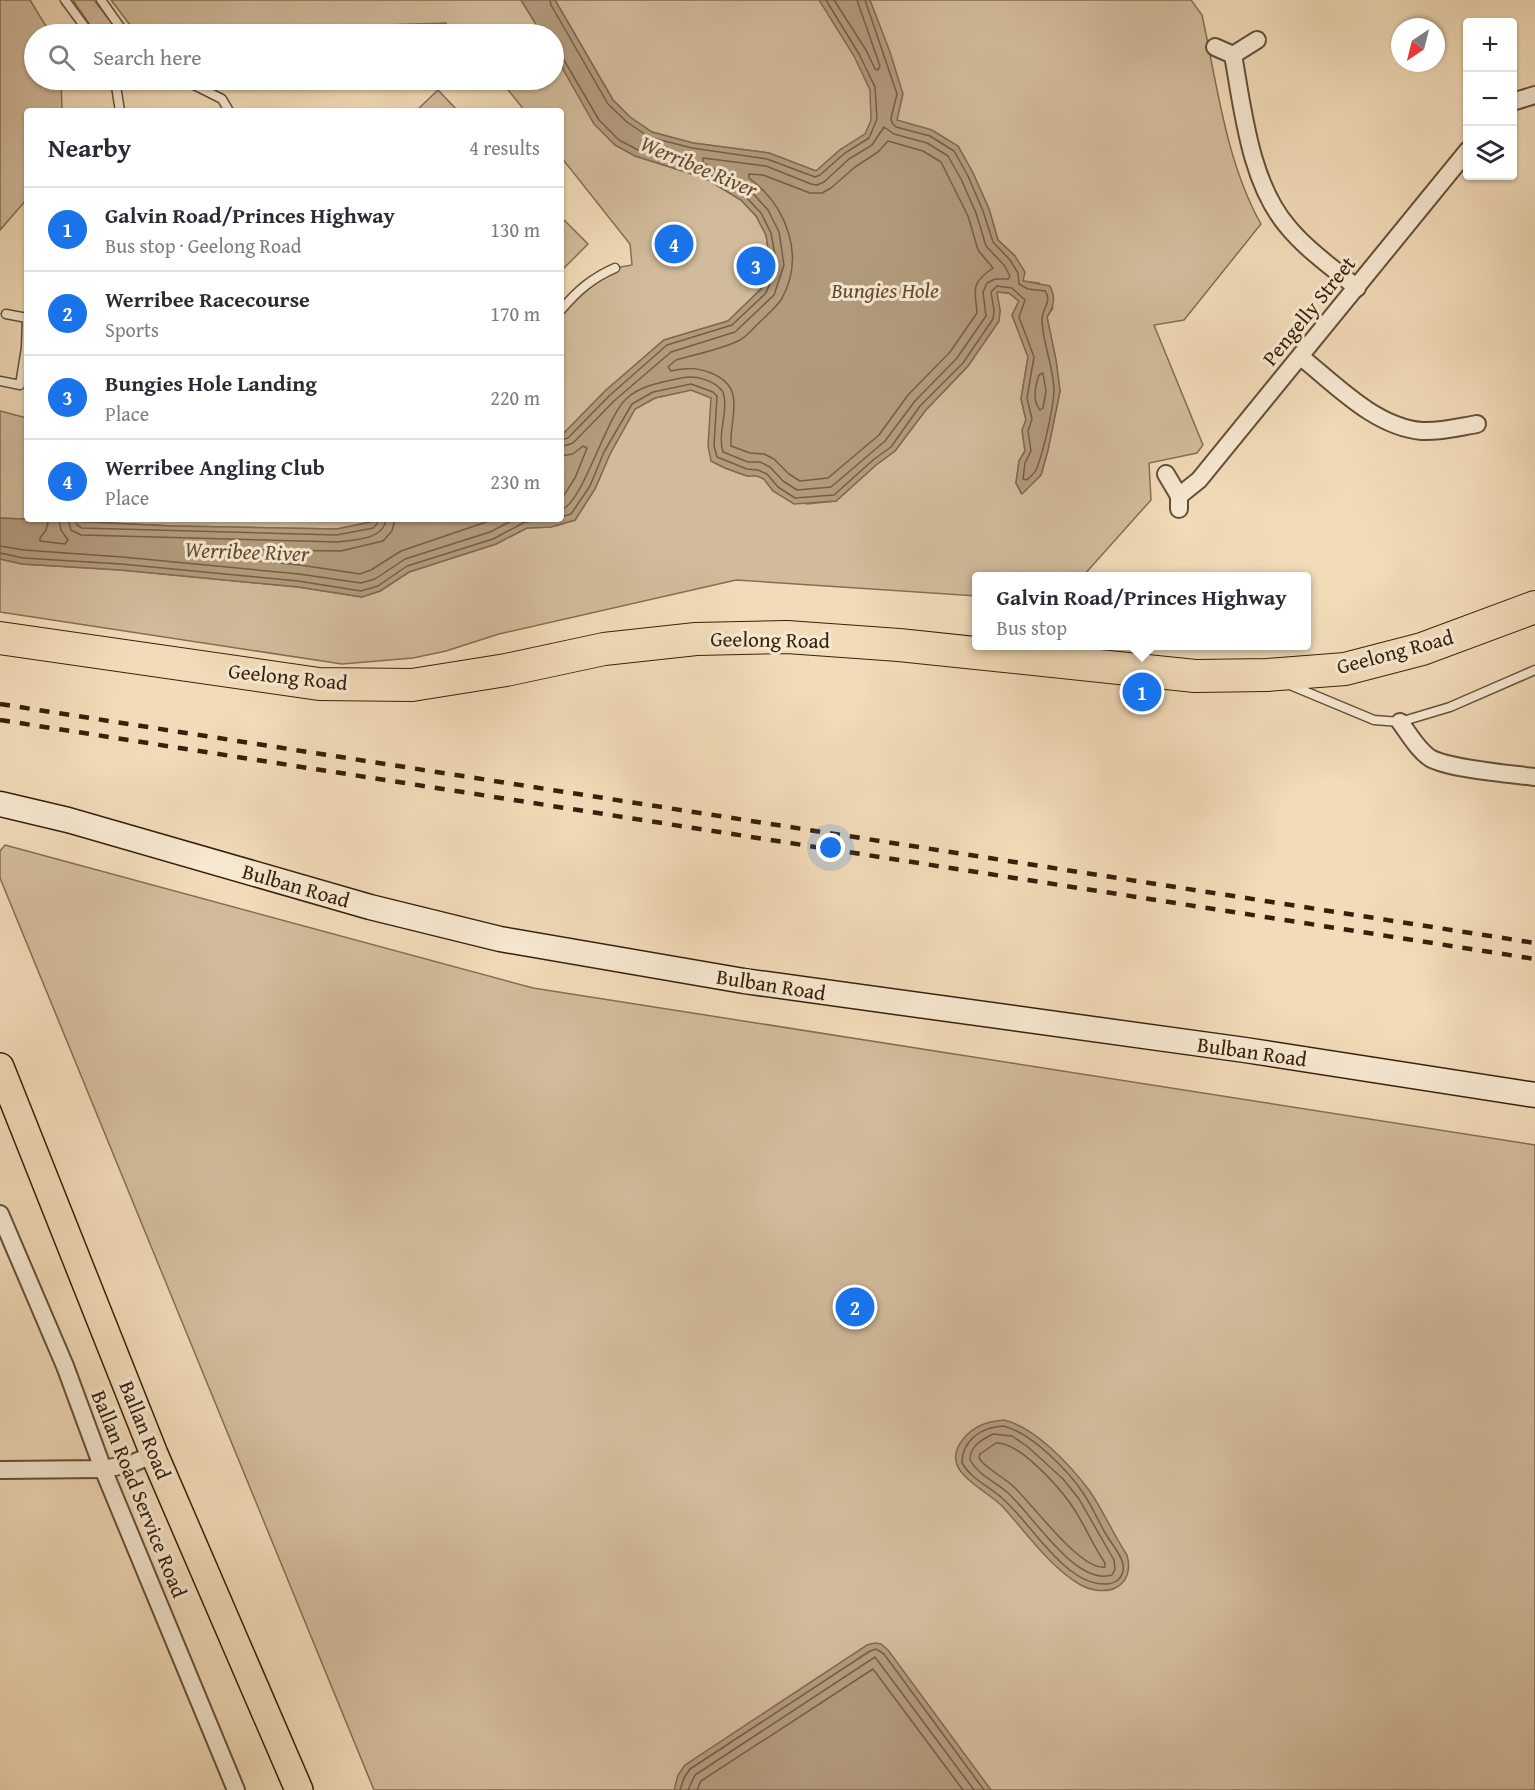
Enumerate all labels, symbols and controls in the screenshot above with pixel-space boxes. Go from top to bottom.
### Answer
north arrow [1391,18,1445,72]
map controls [1463,18,1517,180]
button: + [1463,18,1517,72]
search box [24,24,564,90]
icon: search [45,41,78,74]
text: Search here [93,41,202,73]
button: − [1463,72,1517,126]
button: layers [1463,126,1517,180]
water label: Werribee River [636,127,763,205]
text: Nearby [48,128,131,167]
text: 4 results [469,133,540,162]
text: Galvin Road/Princes Highway [105,199,395,231]
text: 1 [62,215,73,244]
text: 130 m [490,215,540,244]
pin: 4 [654,222,694,266]
text: Bus stop · Geelong Road [105,231,301,260]
pin: 3 [736,244,776,288]
street label: Pengelly Street [1255,249,1363,372]
water label: Bungies Hole [830,274,939,306]
text: Werribee Racecourse [105,283,310,315]
text: 2 [62,299,73,328]
text: 170 m [490,299,540,328]
text: Sports [105,315,159,344]
text: Bungies Hole Landing [105,367,317,399]
text: 3 [62,383,73,412]
text: 220 m [490,383,540,412]
text: Place [105,399,149,428]
text: Werribee Angling Club [105,451,325,483]
text: 4 [62,467,73,496]
text: 230 m [490,467,540,496]
text: Place [105,483,149,512]
water label: Werribee River [184,533,310,569]
popup [972,572,1311,650]
text: Galvin Road/Princes Highway [997,581,1286,613]
text: Bus stop [997,613,1067,642]
street label: Geelong Road [1333,621,1457,682]
street label: Geelong Road [710,623,831,656]
street label: Geelong Road [227,655,350,698]
pin: 1 [1122,670,1162,714]
your location [816,833,845,862]
street label: Bulban Road [239,855,354,916]
street label: Bulban Road [714,961,829,1009]
street label: Bulban Road [1195,1028,1310,1075]
pin: 2 [836,1284,874,1330]
street label: Ballan Road [112,1376,180,1485]
street label: Ballan Road Service Road [84,1385,196,1603]

